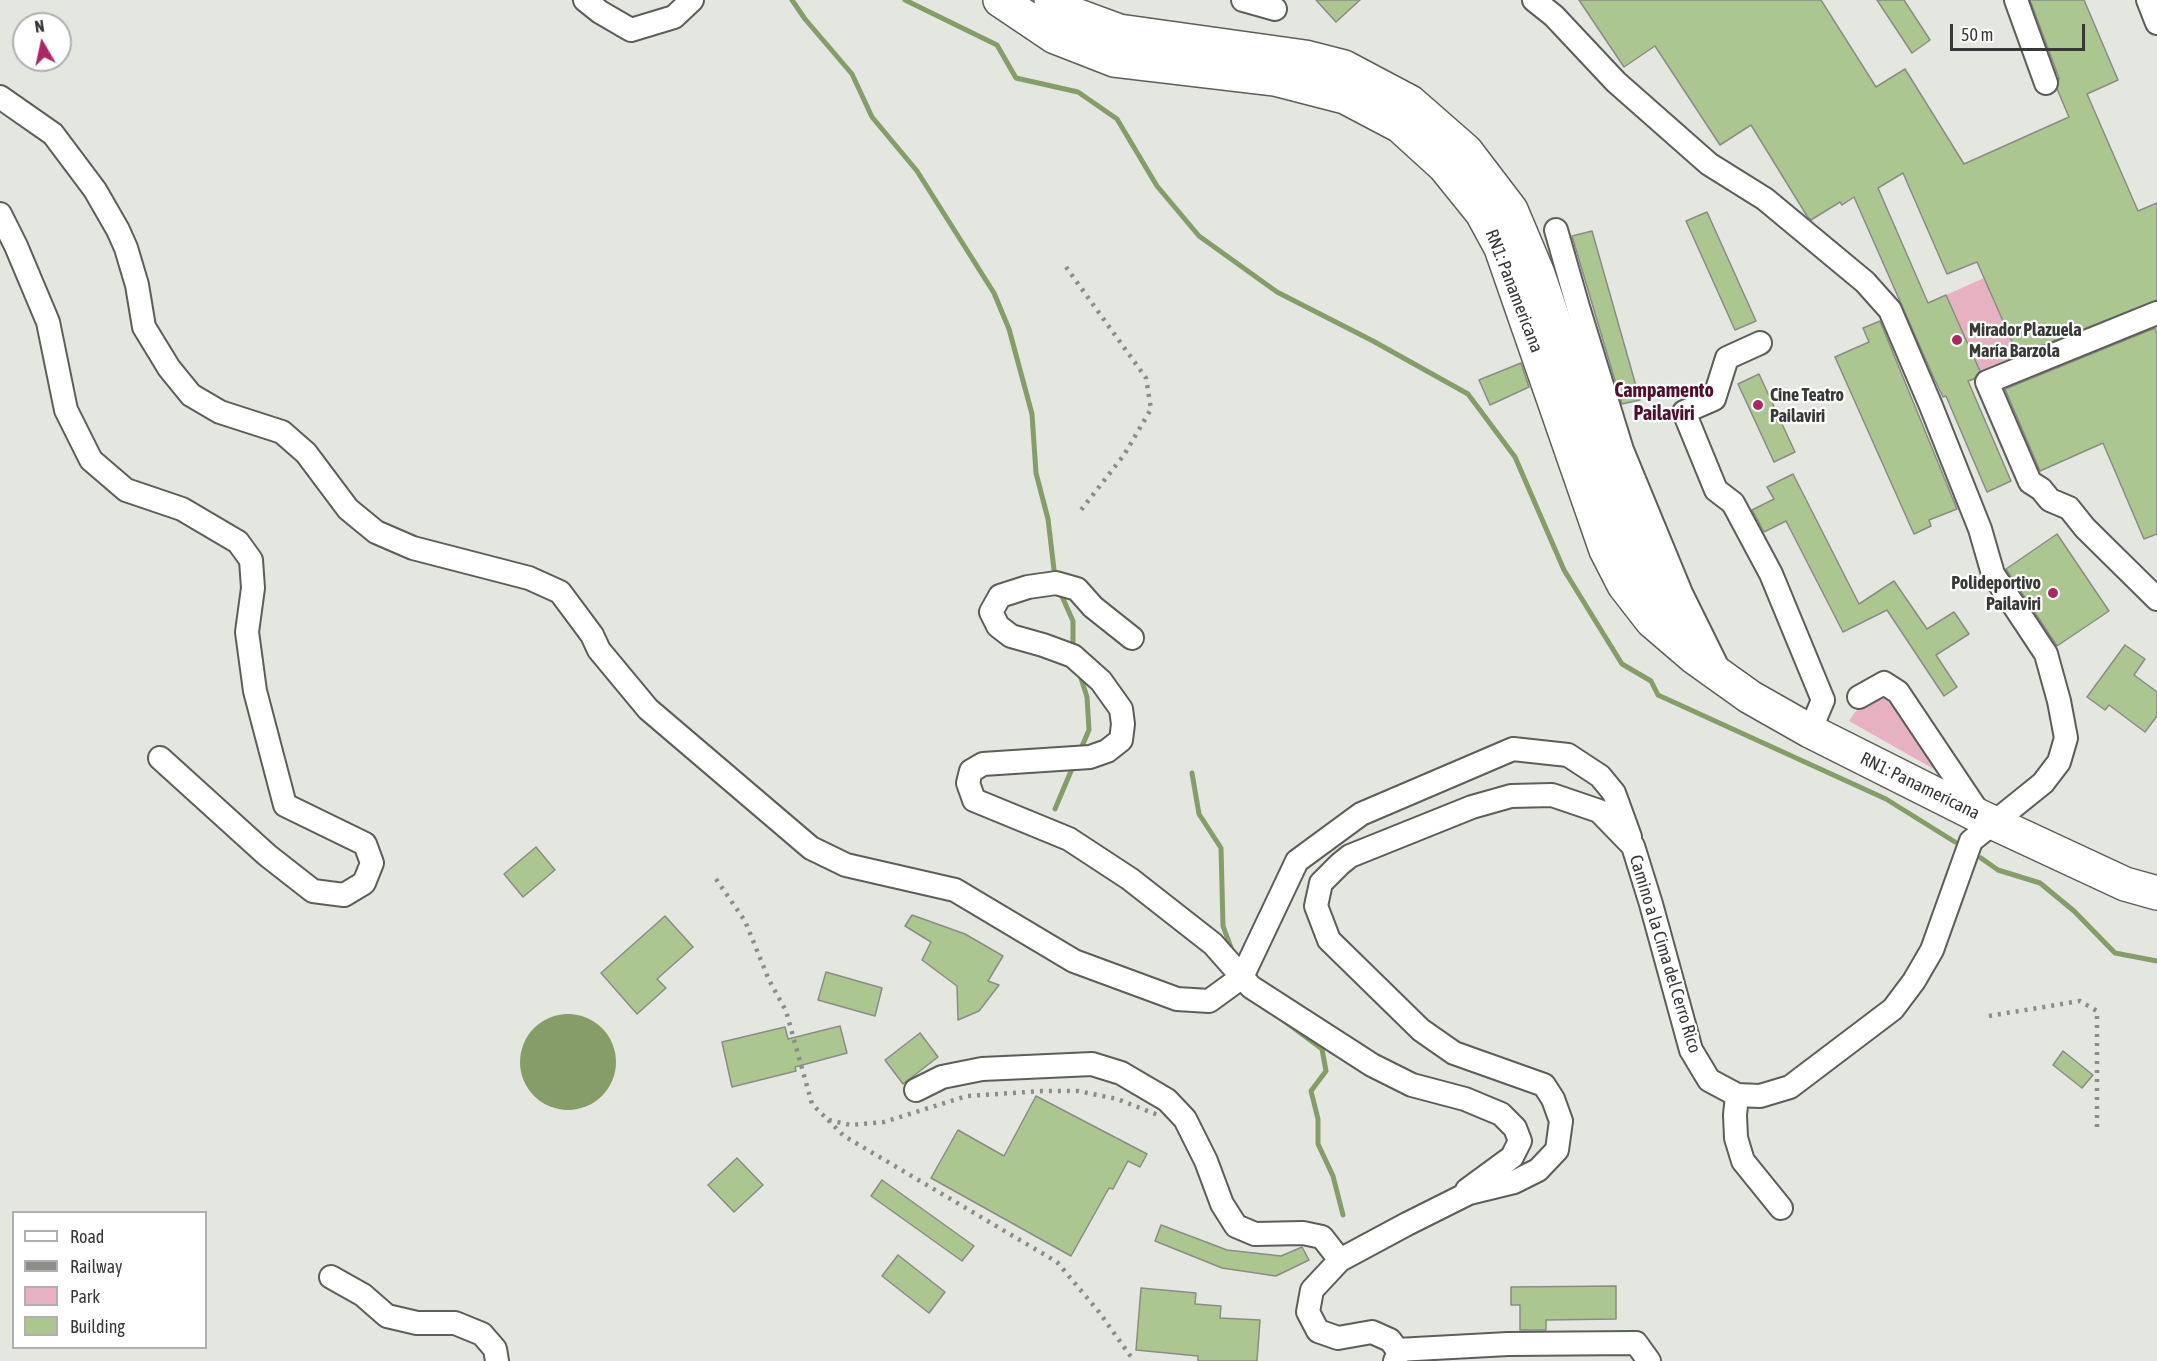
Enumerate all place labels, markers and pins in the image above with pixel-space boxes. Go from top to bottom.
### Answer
place label: Mirador Plazuela María Barzola [1969,319,2082,362]
marker: Mirador Plazuela María Barzola [1950,333,1964,347]
place label: Cine Teatro Pailaviri [1770,384,1844,426]
marker: Cine Teatro Pailaviri [1751,398,1765,412]
place label: Polideportivo Pailaviri [1951,572,2041,614]
marker: Polideportivo Pailaviri [2046,586,2060,600]

